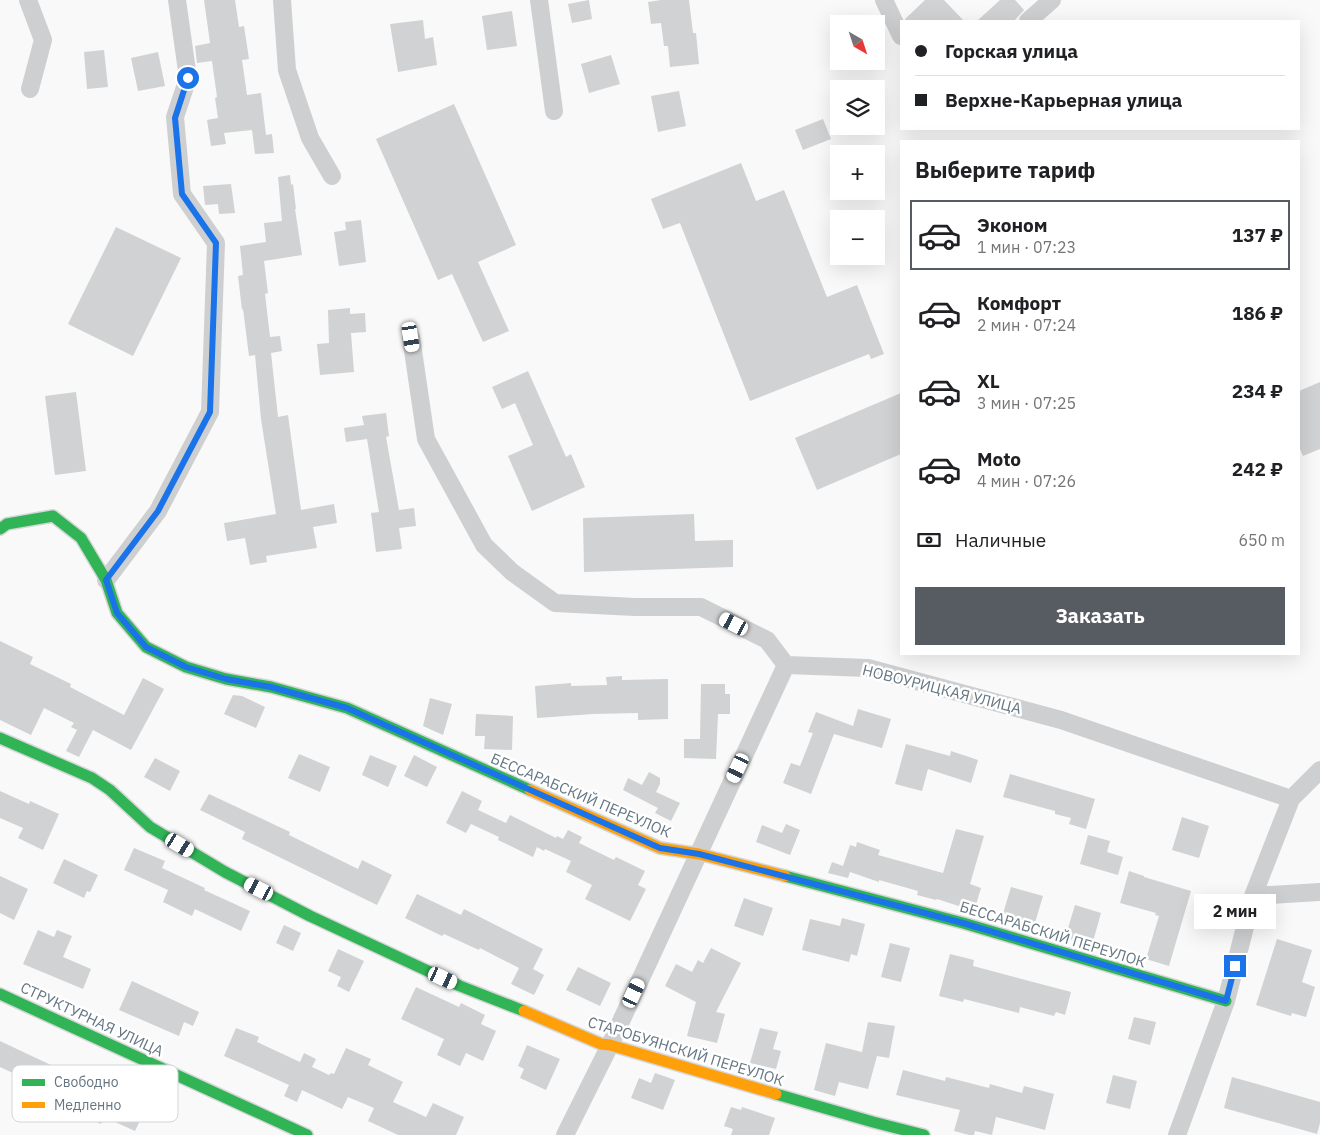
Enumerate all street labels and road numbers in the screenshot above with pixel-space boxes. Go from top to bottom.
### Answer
street label: НОВОУРИЦКАЯ УЛИЦА [861,660,1024,718]
street label: БЕССАРАБСКИЙ ПЕРЕУЛОК [488,748,674,842]
street label: БЕССАРАБСКИЙ ПЕРЕУЛОК [958,897,1149,971]
street label: СТРУКТУРНАЯ УЛИЦА [18,978,167,1061]
street label: СТАРОБУЯНСКИЙ ПЕРЕУЛОК [586,1012,787,1090]

